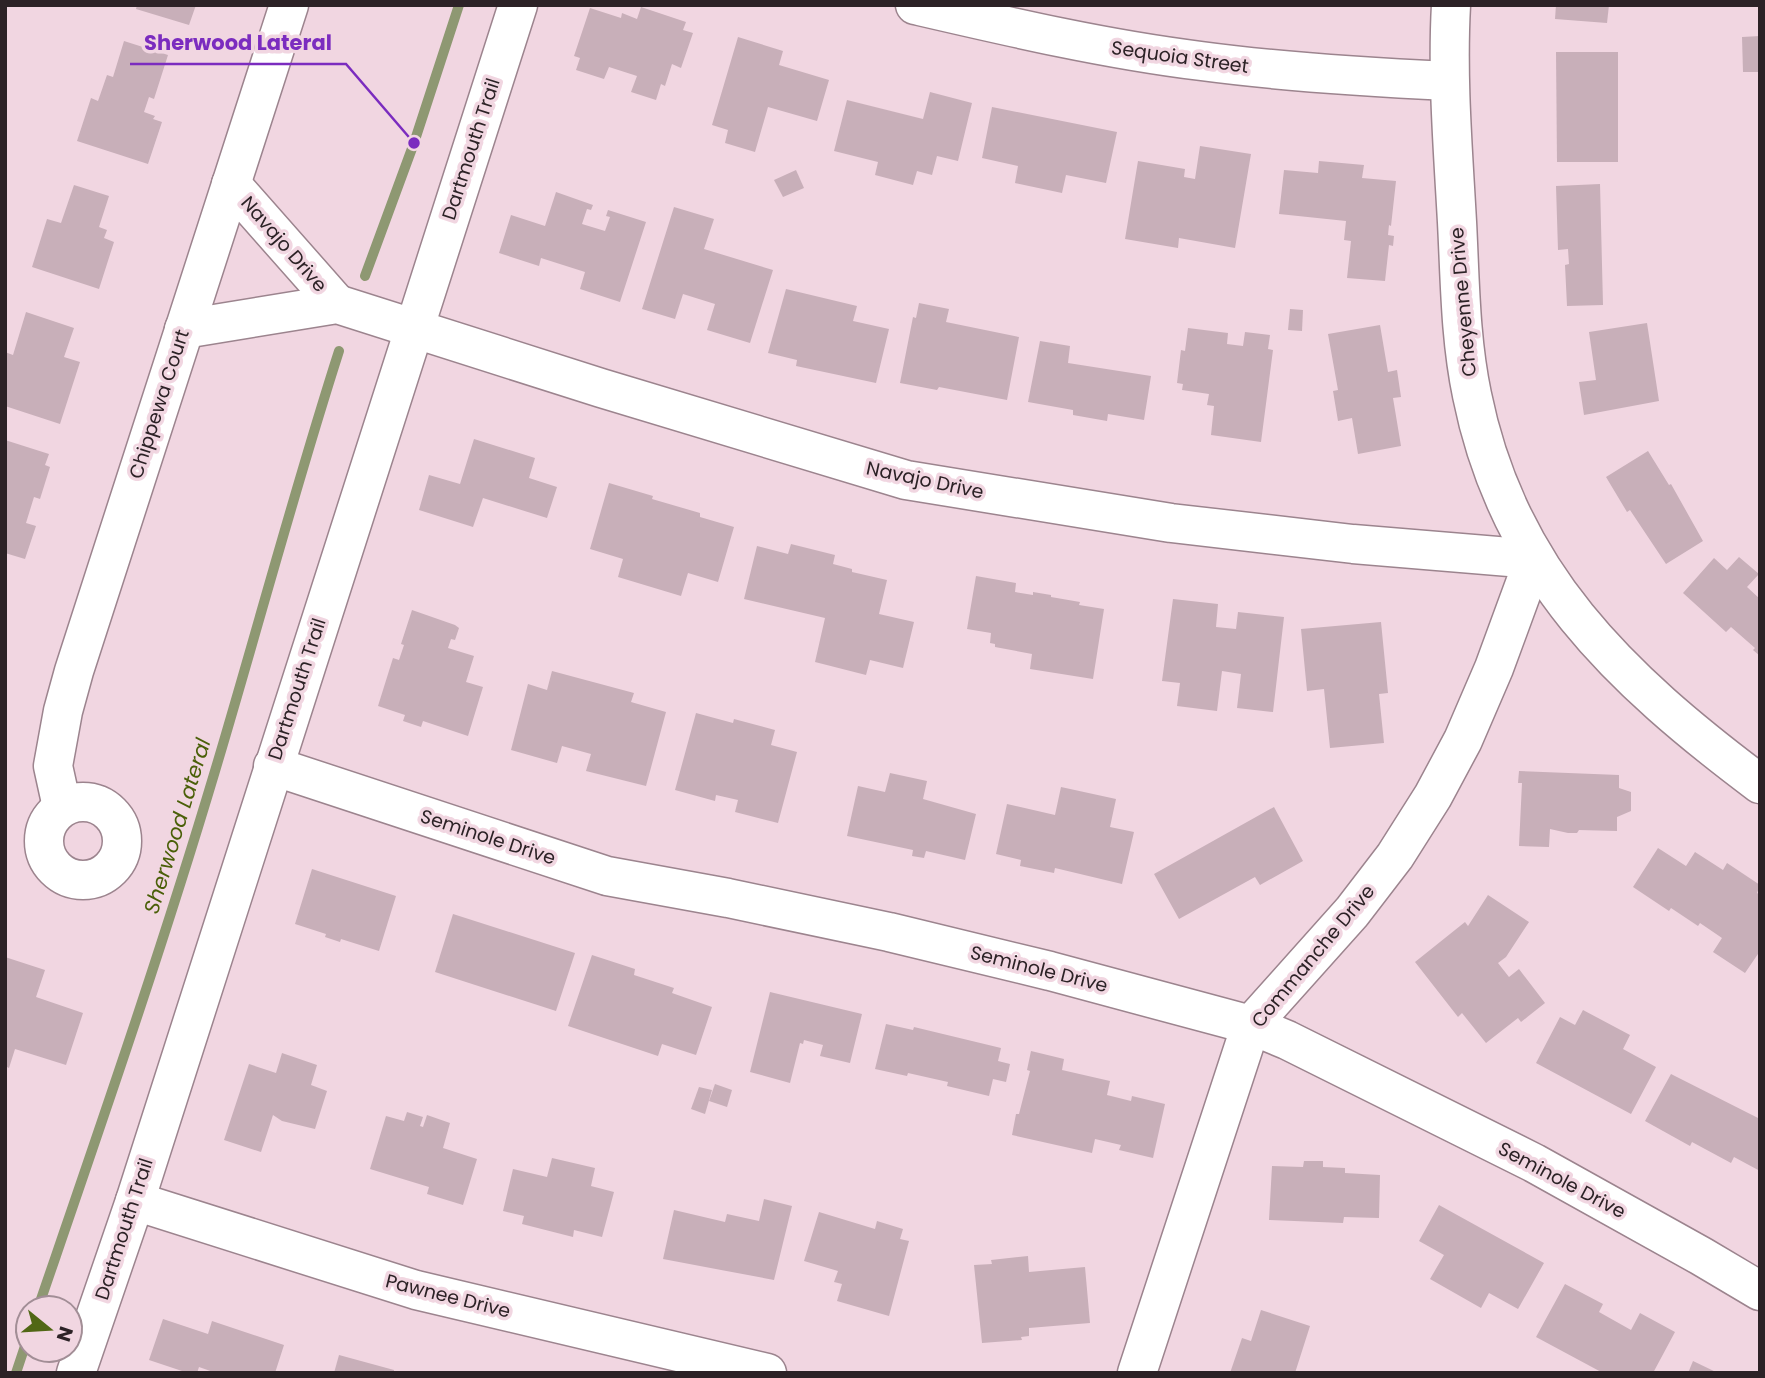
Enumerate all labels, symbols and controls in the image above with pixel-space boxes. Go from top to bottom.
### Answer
callout: Sherwood Lateral [130,22,346,64]
text: Sherwood Lateral [144,28,332,57]
street label: Sequoia Street [1110,34,1250,80]
street label: Dartmouth Trail [435,75,507,223]
street label: Navajo Drive [235,190,333,298]
street label: Cheyenne Drive [1443,226,1483,378]
street label: Chippewa Court [122,326,196,482]
street label: Navajo Drive [864,454,986,506]
street label: Dartmouth Trail [261,615,333,763]
water label: Sherwood Lateral [136,734,218,917]
street label: Seminole Drive [417,802,559,872]
street label: Commanche Drive [1245,879,1381,1033]
street label: Seminole Drive [967,939,1111,999]
street label: Seminole Drive [1494,1135,1630,1225]
street label: Dartmouth Trail [88,1155,160,1303]
street label: Pawnee Drive [383,1267,513,1325]
north arrow [14,1294,84,1364]
text: N [50,1323,80,1345]

